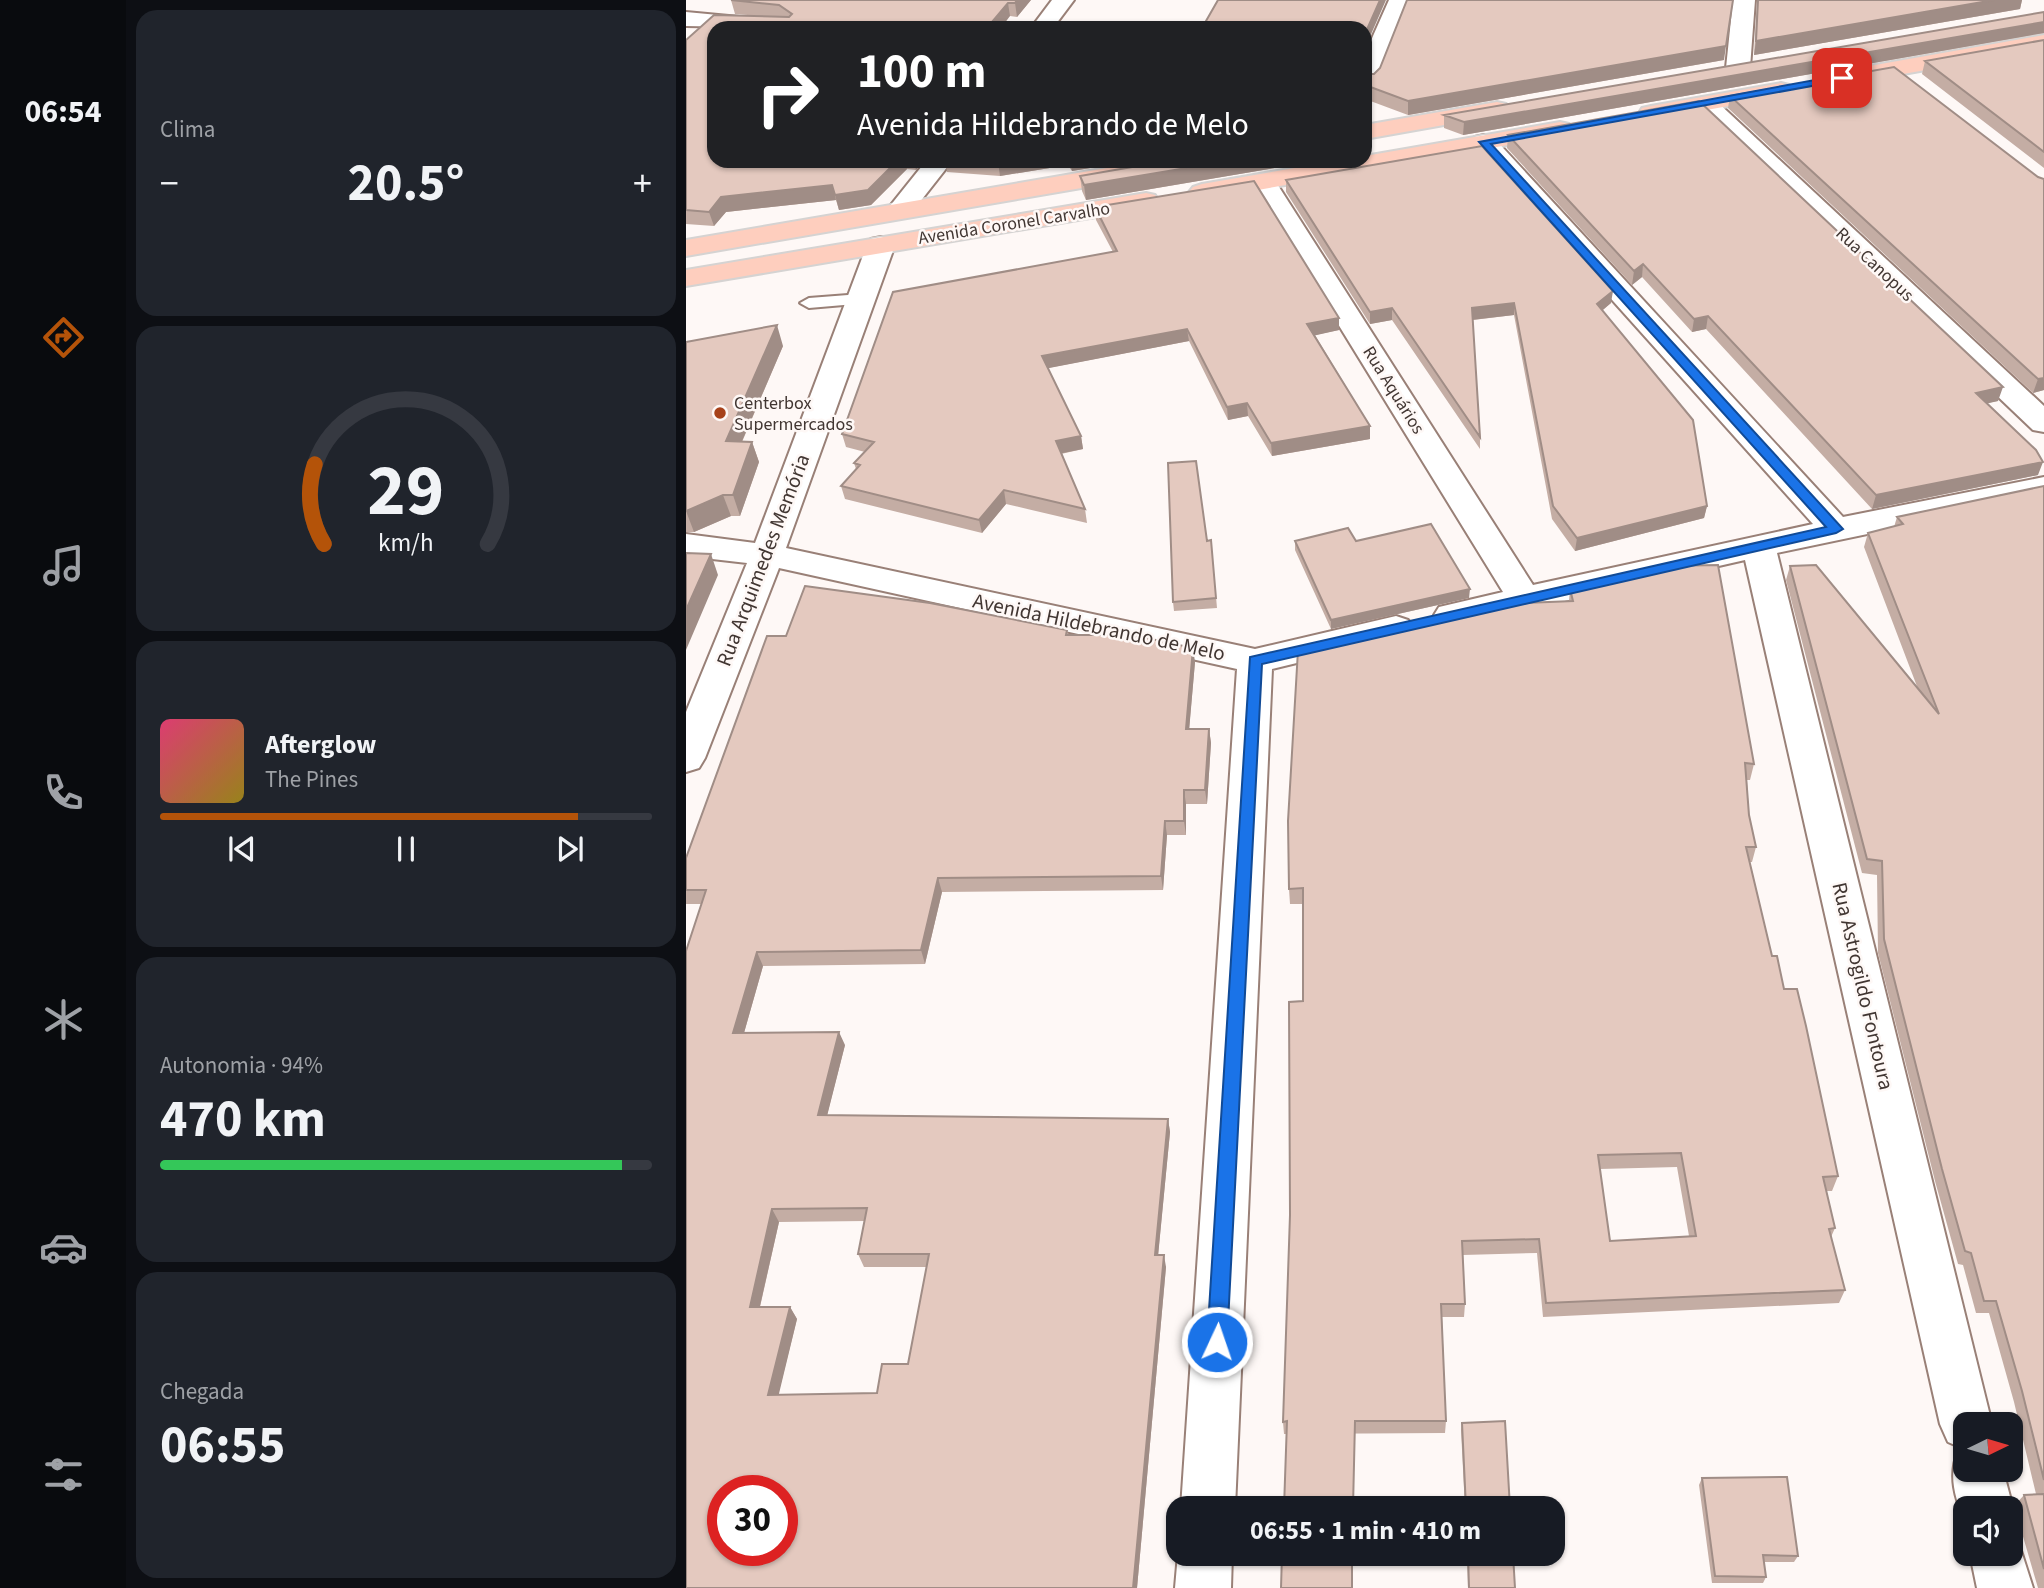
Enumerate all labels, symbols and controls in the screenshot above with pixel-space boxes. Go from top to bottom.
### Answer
text: 100 m [857,37,986,107]
pin [1812,48,1872,108]
icon: right [742,49,833,140]
icon: arrive [1823,59,1861,97]
text: 06:54 [24,89,102,135]
text: Avenida Hildebrando de Melo [857,102,1249,148]
text: Clima [160,113,215,146]
text: 20.5° [348,147,464,221]
text: − [160,157,179,211]
text: + [633,157,652,211]
street label: Avenida Coronel Carvalho [916,196,1112,251]
street label: Rua Canopus [1830,221,1919,307]
icon: directions [39,313,88,362]
street label: Rua Aquários [1357,342,1430,439]
place label: Centerbox Supermercados [734,391,853,437]
marker: Centerbox Supermercados [712,405,728,421]
text: 29 [368,440,444,544]
street label: Rua Arquimedes Memória [709,449,817,671]
text: km/h [378,525,434,561]
icon: music [39,541,88,590]
street label: Avenida Hildebrando de Melo [970,586,1228,668]
text: Afterglow [265,726,376,763]
text: The Pines [265,763,358,796]
icon: phone [39,768,88,817]
icon: previous [223,830,261,868]
icon: pause [387,830,425,868]
icon: next [551,830,589,868]
street label: Rua Astrogildo Fontoura [1825,879,1901,1093]
icon: climate [39,995,88,1044]
text: Autonomia · 94% [160,1049,323,1082]
text: 470 km [160,1083,326,1157]
icon: car [39,1223,88,1272]
position arrow [1180,1305,1254,1379]
text: Chegada [160,1375,244,1408]
text: 06:55 [160,1409,285,1483]
north arrow [1953,1412,2023,1482]
map controls [1953,1412,2023,1566]
icon: filters [39,1450,88,1499]
speed limit sign: 30 [707,1475,798,1566]
button: sound [1953,1496,2023,1566]
text: 06:55 · 1 min · 410 m [1250,1512,1481,1549]

